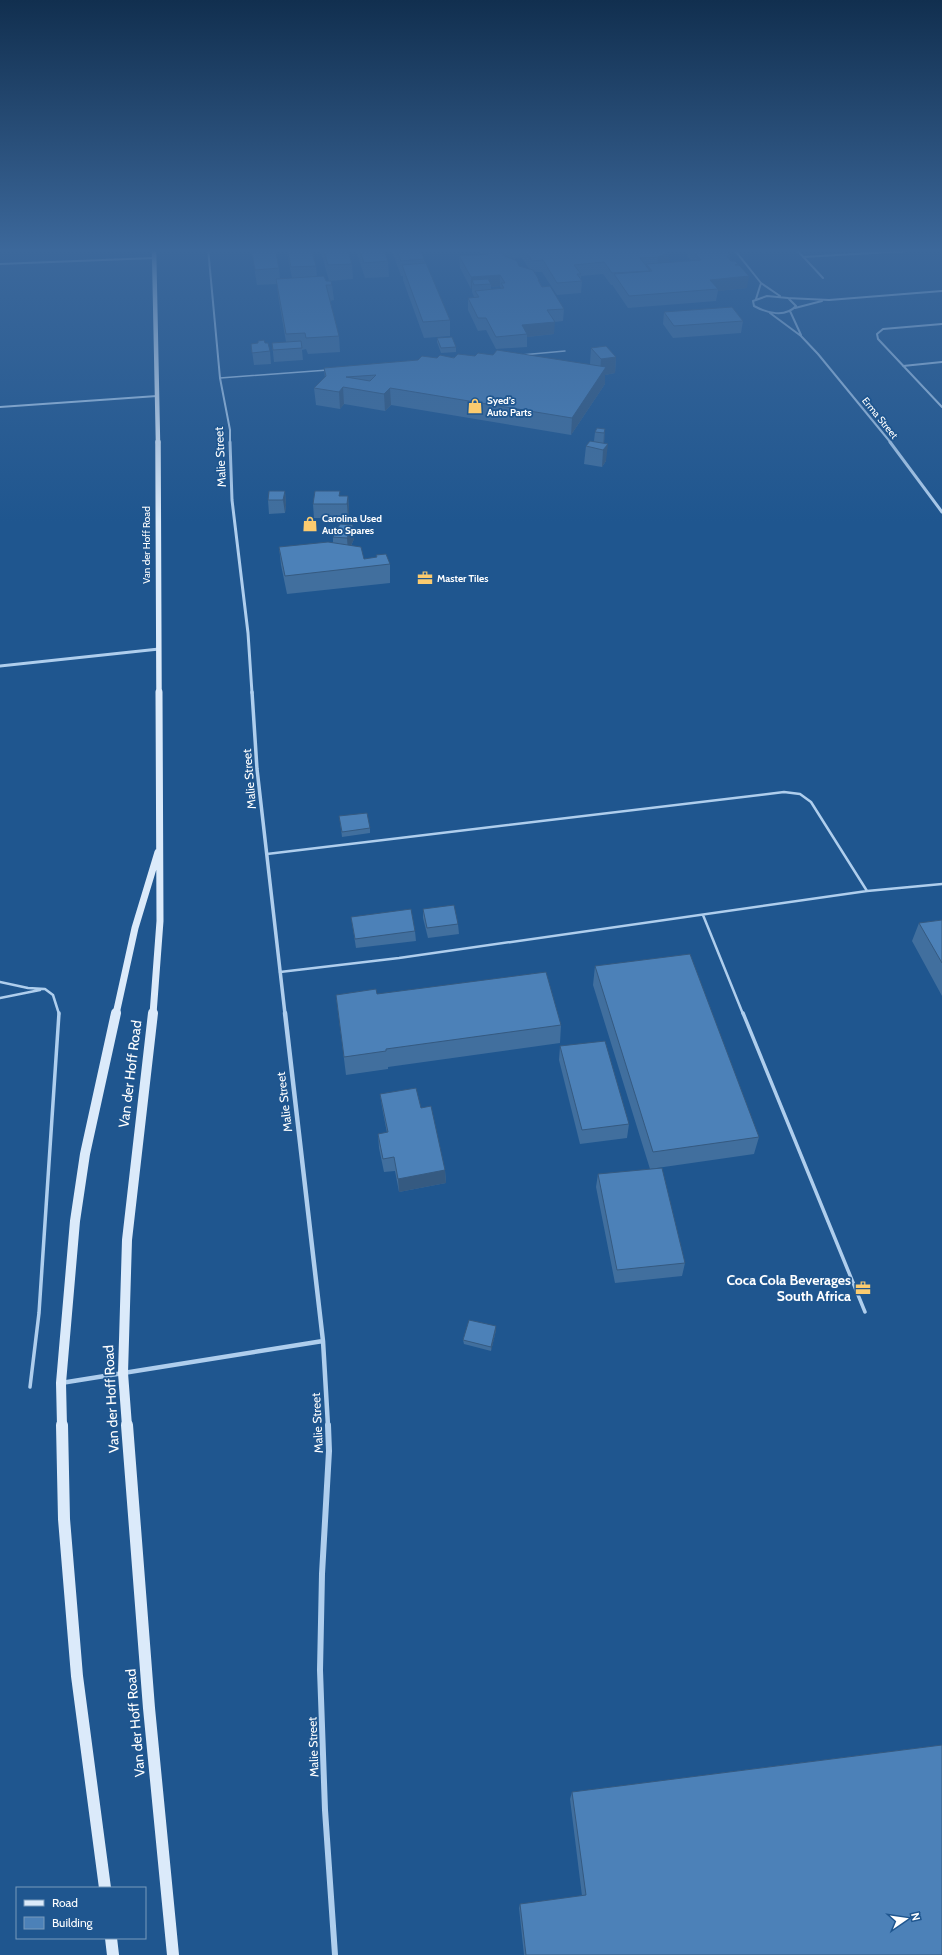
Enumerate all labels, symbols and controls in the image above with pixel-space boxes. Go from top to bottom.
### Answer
place label: Syed’s Auto Parts [487,394,532,419]
street label: Erma Street [859,394,901,442]
shop icon: Syed’s Auto Parts [466,397,484,415]
street label: Malie Street [211,426,229,488]
street label: Van der Hoff Road [140,506,153,584]
place label: Carolina Used Auto Spares [322,512,382,537]
shop icon: Carolina Used Auto Spares [301,515,319,533]
office icon: Master Tiles [416,569,434,587]
place label: Master Tiles [437,572,488,585]
street label: Malie Street [239,748,259,810]
street label: Van der Hoff Road [114,1019,146,1129]
street label: Malie Street [273,1071,295,1133]
place label: Coca Cola Beverages South Africa [726,1271,851,1305]
office icon: Coca Cola Beverages South Africa [854,1279,872,1297]
street label: Van der Hoff Road [99,1344,123,1454]
street label: Malie Street [308,1392,326,1454]
street label: Van der Hoff Road [121,1668,149,1778]
street label: Malie Street [304,1717,322,1777]
legend [16,1887,146,1939]
text: Road [52,1895,78,1910]
north arrow [886,1899,926,1939]
text: N [908,1911,923,1922]
text: Building [52,1915,94,1930]

